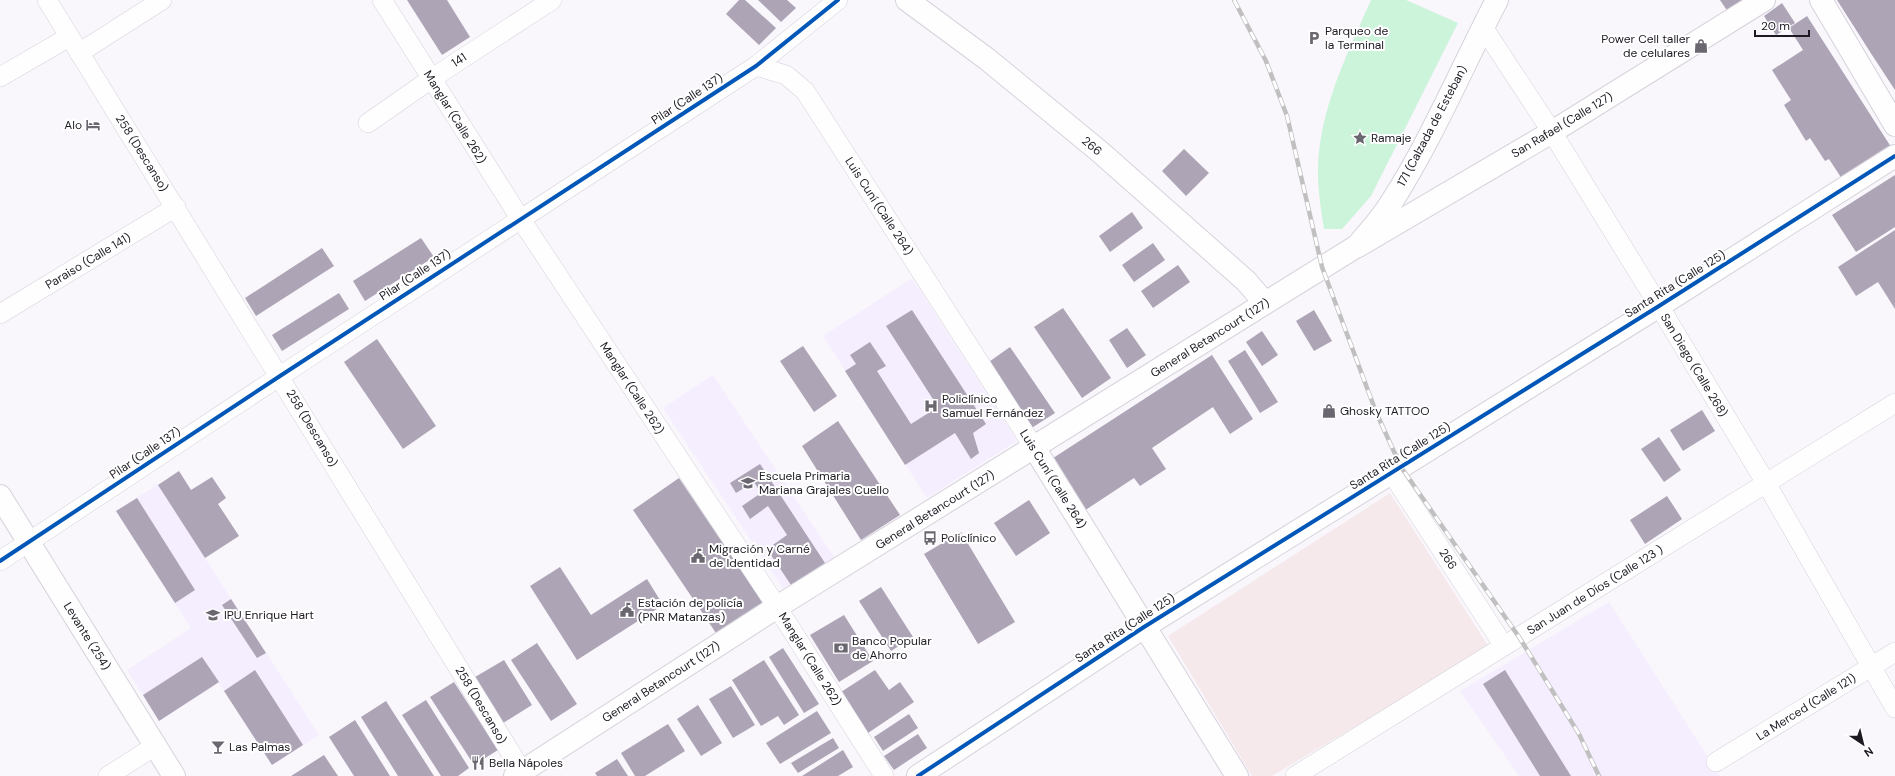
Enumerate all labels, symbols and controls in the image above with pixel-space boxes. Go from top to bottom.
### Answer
scale bar [1755,12,1809,38]
text: 20 m [1761,18,1790,34]
place label: Parqueo de la Terminal [1325,23,1388,53]
parking icon: Parqueo de la Terminal [1306,30,1322,46]
place label: Power Cell taller de celulares [1601,31,1691,61]
shop icon: Power Cell taller de celulares [1693,38,1709,54]
street label: 141 [448,49,470,71]
street label: 171 (Calzada de Esteban) [1393,63,1471,189]
street label: Manglar (Calle 262) [420,68,490,166]
street label: Pilar (Calle 137) [648,70,726,128]
street label: San Rafael (Calle 127) [1508,88,1616,162]
street label: 258 (Descanso) [112,112,172,194]
place label: Alo [64,117,82,133]
hotel icon: Alo [85,117,101,133]
place icon: Ramaje [1352,130,1368,146]
place label: Ramaje [1371,130,1412,146]
street label: 266 [1078,133,1106,159]
street label: Luis Cuní (Calle 264) [841,154,917,258]
street label: Paraiso (Calle 141) [42,229,134,293]
street label: Pilar (Calle 137) [376,246,454,304]
street label: Santa Rita (Calle 125) [1622,247,1728,321]
street label: General Betancourt (127) [1147,295,1273,381]
street label: San Diego (Calle 268) [1657,310,1731,420]
street label: Manglar (Calle 262) [596,339,668,437]
street label: 258 (Descanso) [283,386,341,470]
place label: Policlínico Samuel Fernández [942,391,1043,421]
hospital icon: Policlínico Samuel Fernández [923,398,939,414]
shop icon: Ghosky TATTOO [1321,403,1337,419]
place label: Ghosky TATTOO [1340,403,1429,419]
street label: Santa Rita (Calle 125) [1347,419,1453,493]
street label: Pilar (Calle 137) [106,423,184,483]
street label: Luis Cuní (Calle 264) [1016,426,1090,532]
street label: General Betancourt (127) [872,467,998,553]
place label: Escuela Primaria Mariana Grajales Cuello [759,468,889,498]
school or university icon: Escuela Primaria Mariana Grajales Cuello [740,475,756,491]
bus stop icon: Policlínico [922,530,938,546]
place label: Policlínico [941,530,996,546]
place label: Migración y Carné de Identidad [709,541,810,571]
street label: San Juan de Díos (Calle 123 ) [1524,541,1666,639]
street label: 266 [1435,545,1461,573]
public building icon: Migración y Carné de Identidad [690,548,706,564]
street label: Santa Rita (Calle 125) [1072,590,1178,666]
place label: Estación de policía (PNR Matanzas) [638,595,743,625]
street label: Levante (254) [60,599,114,673]
public building icon: Estación de policía (PNR Matanzas) [619,602,635,618]
school or university icon: IPU Enrique Hart [205,607,221,623]
place label: IPU Enrique Hart [224,607,314,623]
street label: Manglar (Calle 262) [775,610,845,708]
place label: Banco Popular de Ahorro [852,633,932,663]
street label: General Betancourt (127) [599,638,723,726]
bank icon: Banco Popular de Ahorro [833,640,849,656]
street label: 258 (Descanso) [452,663,510,747]
street label: La Merced (Calle 121) [1753,670,1859,744]
north arrow [1843,724,1883,764]
bar icon: Las Palmas [210,739,226,755]
place label: Las Palmas [229,739,290,755]
text: N [1861,744,1876,760]
restaurant icon: Bella Nápoles [470,755,486,771]
place label: Bella Nápoles [489,755,563,771]

